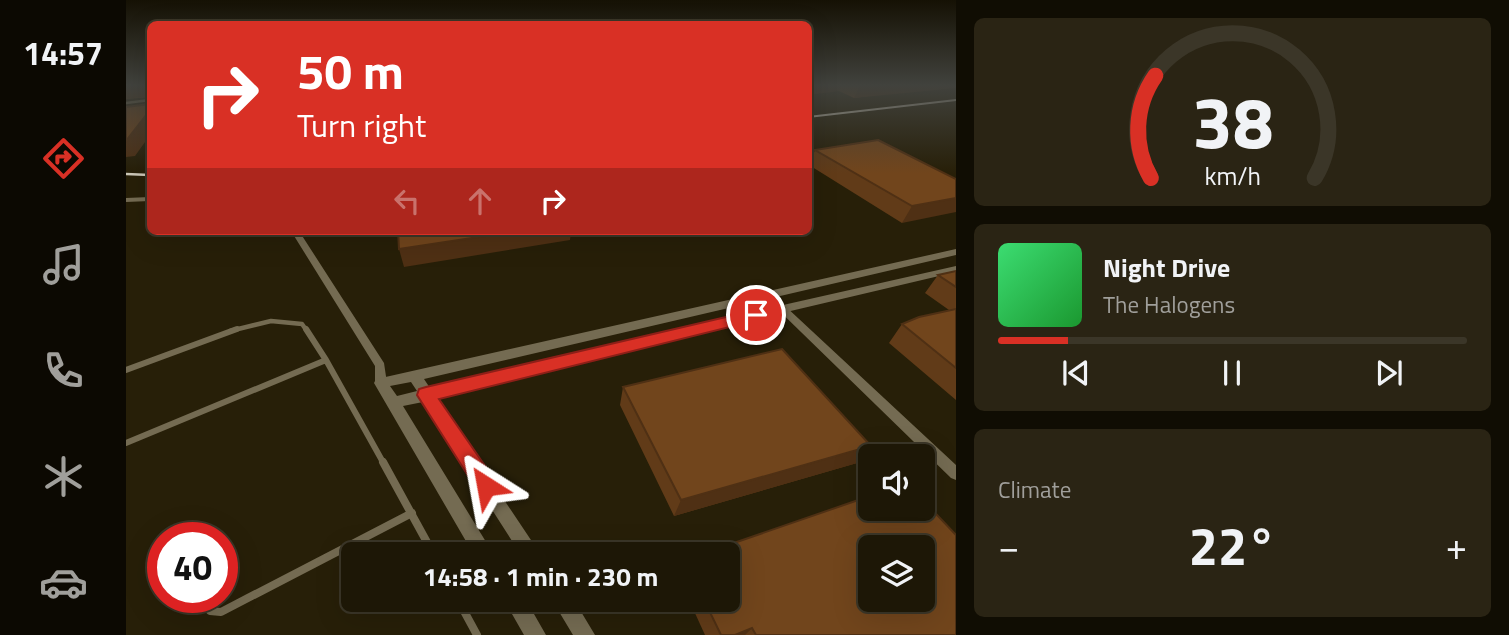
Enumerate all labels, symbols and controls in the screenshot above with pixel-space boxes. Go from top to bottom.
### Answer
text: 14:57 [23,29,103,77]
text: 50 m [297,33,404,108]
icon: right [182,49,273,140]
text: 38 [1192,66,1273,176]
text: Turn right [297,101,426,149]
icon: directions [39,134,88,183]
text: km/h [1204,157,1261,195]
icon: left [388,182,426,220]
icon: ahead [461,182,499,220]
icon: right [534,182,572,220]
icon: music [39,240,88,289]
text: Night Drive [1103,248,1230,287]
pin [726,285,786,345]
text: The Halogens [1103,287,1235,322]
icon: arrive [737,296,775,334]
icon: phone [39,346,88,395]
icon: previous [1057,354,1095,392]
icon: pause [1213,354,1251,392]
icon: next [1370,354,1408,392]
map controls [858,444,935,612]
button: sound [858,444,935,521]
position arrow [449,449,523,523]
icon: climate [39,452,88,501]
text: Climate [998,472,1071,507]
text: 22° [1189,506,1276,585]
text: − [998,517,1019,575]
text: + [1446,517,1467,575]
speed limit sign: 40 [147,522,238,613]
button: layers [858,535,935,612]
text: 14:58 · 1 min · 230 m [423,557,658,596]
icon: car [39,558,88,607]

